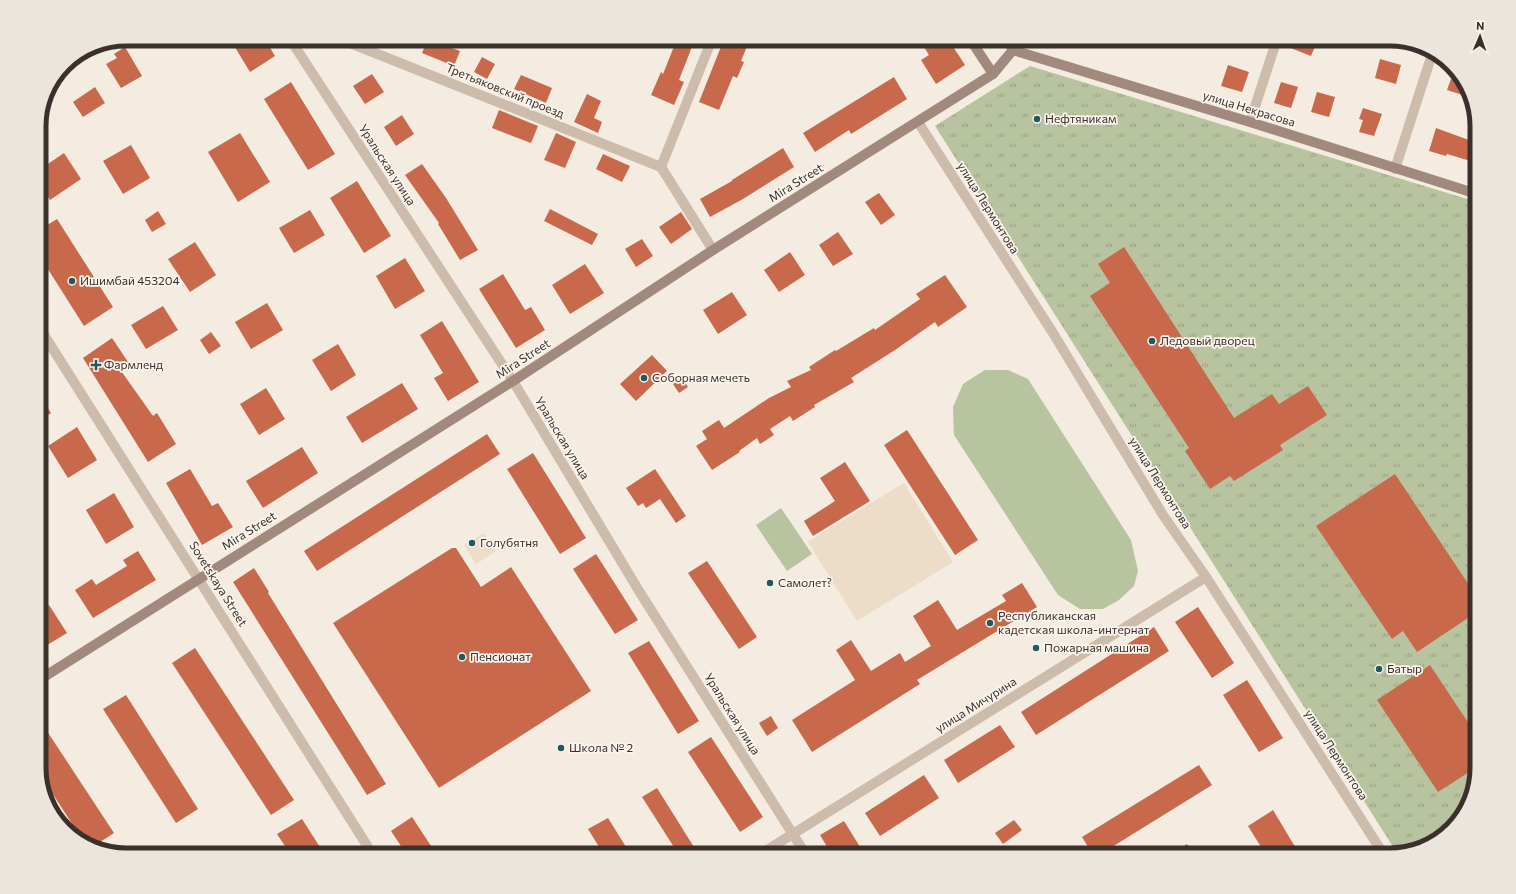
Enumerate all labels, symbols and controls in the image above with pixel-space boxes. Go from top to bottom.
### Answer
north arrow [1460,16,1500,56]
text: N [1476,19,1485,32]
street label: Третьяковский проезд [444,60,567,120]
street label: улица Некрасова [1201,87,1297,129]
place label: Нефтяникам [1045,111,1117,125]
marker: Нефтяникам [1032,114,1042,124]
street label: Уральская улица [356,121,419,208]
street label: улица Лермонтова [955,159,1023,256]
street label: Mira Street [766,160,825,204]
place label: Ишимбай 453204 [80,273,180,287]
marker: Ишимбай 453204 [67,276,77,286]
place label: Ледовый дворец [1160,333,1255,347]
street label: Mira Street [493,335,552,381]
marker: Ледовый дворец [1147,336,1157,346]
place label: Фармленд [104,357,163,371]
marker: Фармленд [91,360,101,370]
place label: Соборная мечеть [652,370,750,384]
marker: Соборная мечеть [639,373,649,383]
street label: Уральская улица [533,394,593,481]
street label: улица Лермонтова [1127,434,1195,531]
street label: Mira Street [219,508,278,552]
place label: Голубятня [480,535,538,549]
street label: Sovetskaya Street [187,538,251,629]
marker: Голубятня [467,538,477,548]
place label: Самолет? [778,575,832,589]
marker: Самолет? [765,578,775,588]
place label: Республиканская кадетская школа-интернат [998,608,1150,636]
marker: Республиканская кадетская школа-интернат [985,618,995,628]
place label: Пожарная машина [1044,640,1149,654]
marker: Пожарная машина [1031,643,1041,653]
place label: Пенсионат [470,649,531,663]
marker: Пенсионат [457,652,467,662]
place label: Батыр [1387,661,1422,675]
marker: Батыр [1374,664,1384,674]
street label: Уральская улица [702,670,764,757]
street label: улица Мичурина [932,674,1019,735]
street label: улица Лермонтова [1302,706,1371,802]
place label: Школа № 2 [569,740,634,754]
marker: Школа № 2 [556,743,566,753]

